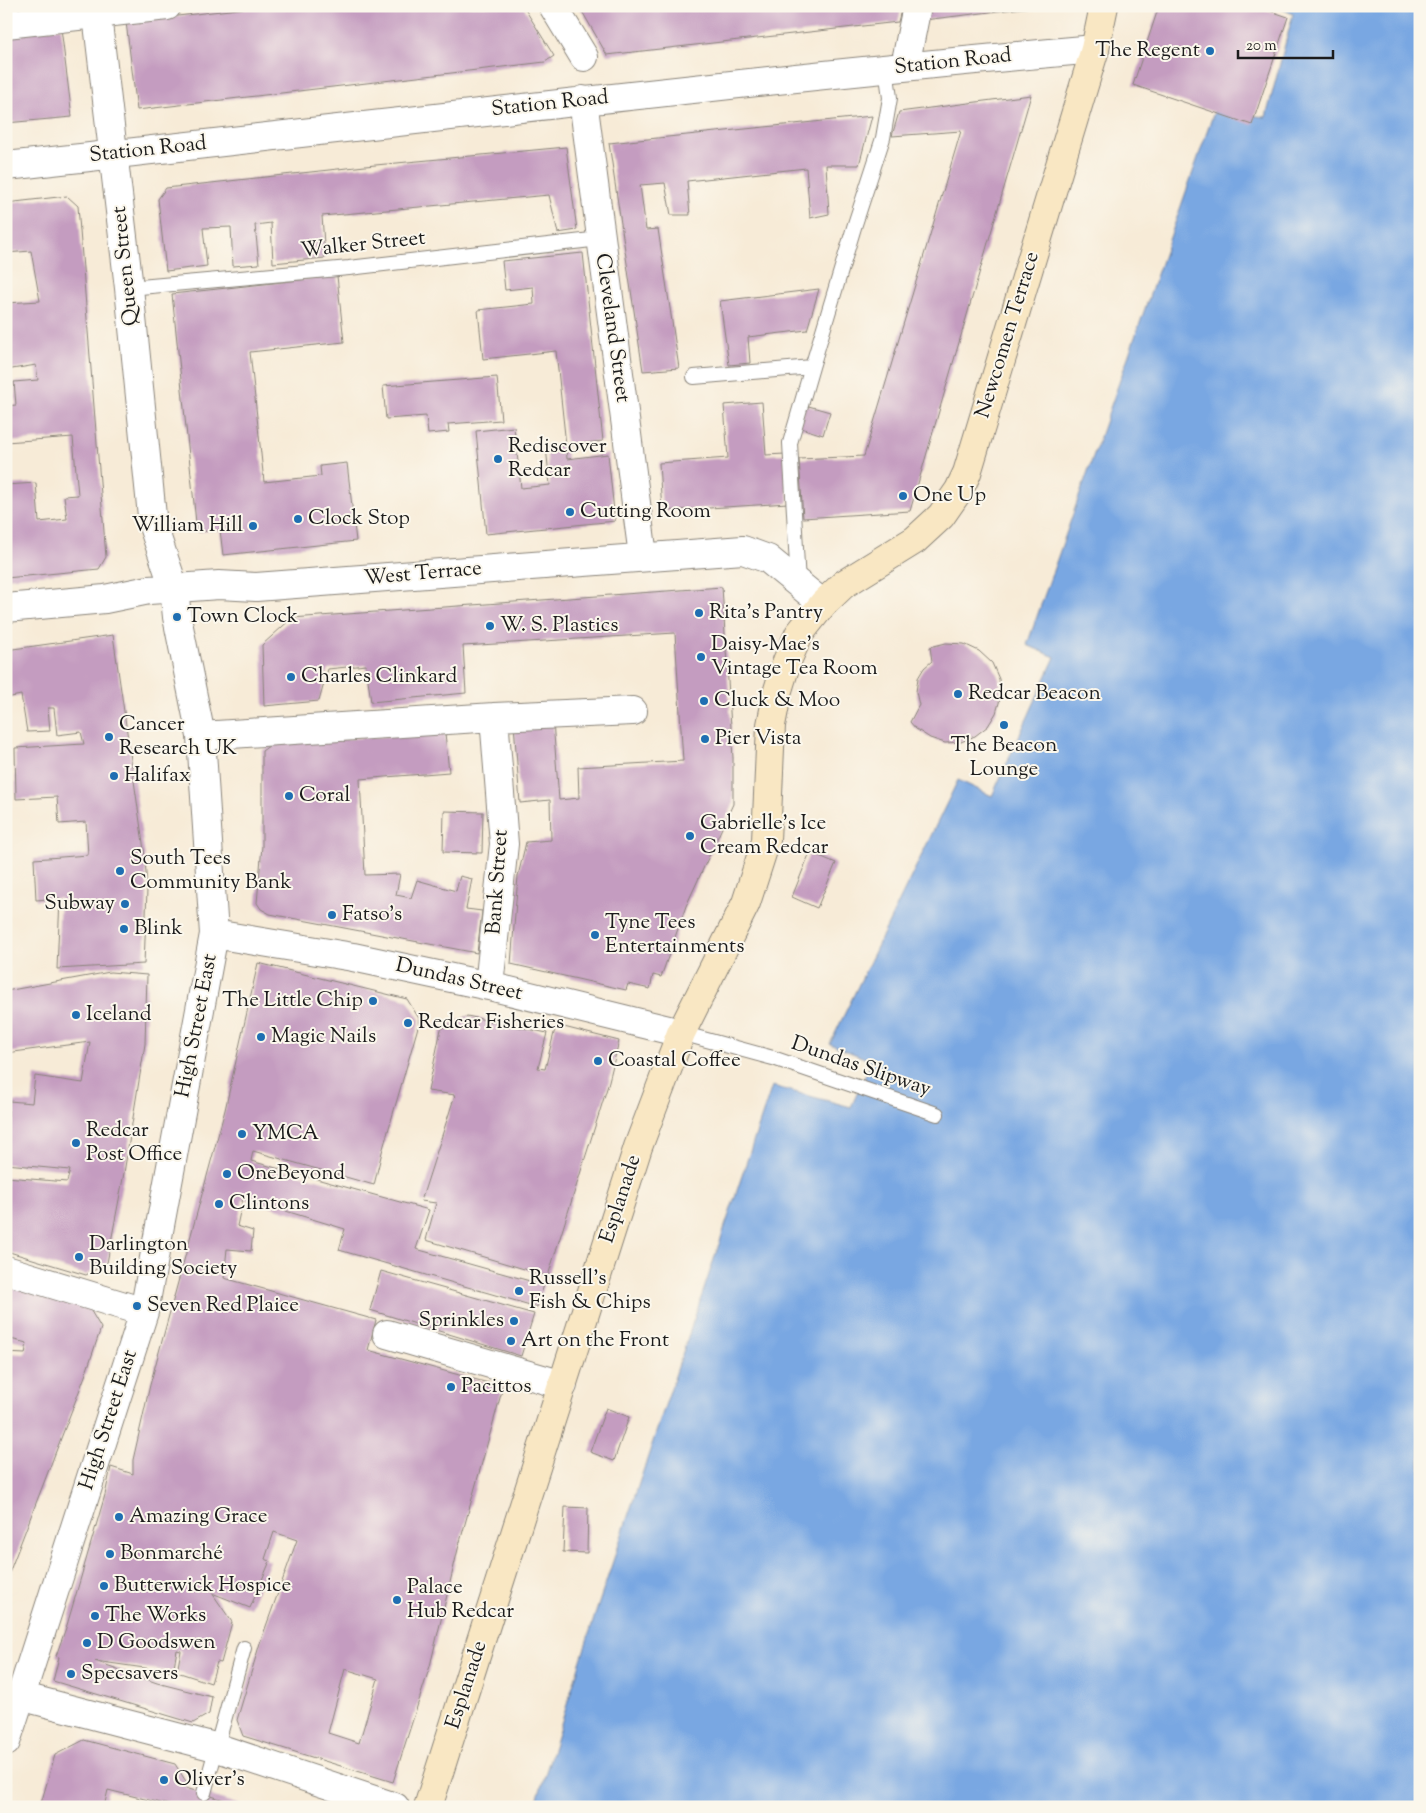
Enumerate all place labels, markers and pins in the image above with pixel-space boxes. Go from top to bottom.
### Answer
place label: The Regent [1095,36,1200,66]
marker: The Regent [1204,45,1216,57]
place label: Rediscover Redcar [508,432,607,486]
marker: Rediscover Redcar [492,453,504,465]
place label: One Up [913,481,986,511]
marker: One Up [897,490,909,502]
place label: Cutting Room [580,497,711,527]
place label: Clock Stop [308,504,410,534]
marker: Cutting Room [564,506,576,518]
place label: William Hill [131,511,243,541]
marker: Clock Stop [292,513,304,525]
marker: William Hill [247,520,259,532]
place label: Rita's Pantry [709,598,824,628]
place label: Town Clock [187,602,299,632]
marker: Rita's Pantry [693,607,705,619]
marker: Town Clock [171,611,183,623]
place label: W. S. Plastics [500,611,619,641]
marker: W. S. Plastics [484,620,496,632]
place label: Daisy-Mae's Vintage Tea Room [711,630,878,684]
marker: Daisy-Mae's Vintage Tea Room [695,651,707,663]
place label: Charles Clinkard [301,662,457,692]
marker: Charles Clinkard [285,671,297,683]
place label: Redcar Beacon [968,679,1101,709]
place label: Cluck & Moo [714,686,840,716]
marker: Redcar Beacon [952,688,964,700]
marker: Cluck & Moo [698,695,710,707]
place label: Cancer Research UK [119,710,237,764]
marker: The Beacon Lounge [998,719,1010,731]
place label: Pier Vista [715,724,802,754]
marker: Cancer Research UK [103,731,115,743]
place label: The Beacon Lounge [951,731,1057,785]
marker: Pier Vista [699,733,711,745]
place label: Halifax [124,761,191,791]
marker: Halifax [108,770,120,782]
place label: Coral [299,781,350,811]
marker: Coral [283,790,295,802]
place label: Gabrielle's Ice Cream Redcar [700,809,829,863]
marker: Gabrielle's Ice Cream Redcar [684,830,696,842]
place label: South Tees Community Bank [130,844,292,898]
marker: South Tees Community Bank [114,865,126,877]
place label: Subway [44,889,116,919]
marker: Subway [119,898,131,910]
place label: Fatso's [342,900,402,930]
place label: Tyne Tees Entertainments [605,908,745,962]
marker: Fatso's [326,909,338,921]
place label: Blink [134,914,183,944]
marker: Blink [118,923,130,935]
marker: Tyne Tees Entertainments [589,929,601,941]
place label: The Little Chip [222,986,363,1016]
marker: The Little Chip [367,995,379,1007]
place label: Iceland [86,1000,152,1030]
place label: Redcar Fisheries [418,1008,564,1038]
marker: Iceland [70,1009,82,1021]
marker: Redcar Fisheries [402,1017,414,1029]
place label: Magic Nails [271,1022,376,1052]
marker: Magic Nails [255,1031,267,1043]
place label: Coastal Coffee [608,1046,741,1076]
marker: Coastal Coffee [592,1055,604,1067]
place label: Redcar Post Office [86,1116,182,1170]
place label: YMCA [252,1119,319,1149]
marker: YMCA [236,1128,248,1140]
marker: Redcar Post Office [70,1137,82,1149]
place label: OneBeyond [237,1159,345,1189]
marker: OneBeyond [221,1168,233,1180]
place label: Clintons [229,1189,309,1219]
marker: Clintons [213,1198,225,1210]
place label: Darlington Building Society [89,1230,238,1284]
marker: Darlington Building Society [73,1251,85,1263]
place label: Russell's Fish & Chips [529,1264,651,1318]
marker: Russell's Fish & Chips [513,1285,525,1297]
place label: Seven Red Plaice [147,1291,299,1321]
marker: Seven Red Plaice [131,1300,143,1312]
place label: Sprinkles [418,1306,504,1336]
marker: Sprinkles [508,1315,520,1327]
place label: Art on the Front [521,1326,669,1356]
marker: Art on the Front [505,1335,517,1347]
place label: Pacittos [461,1372,531,1402]
marker: Pacittos [445,1381,457,1393]
place label: Amazing Grace [129,1502,268,1532]
marker: Amazing Grace [113,1511,125,1523]
place label: Bonmarché [120,1539,223,1569]
marker: Bonmarché [104,1548,116,1560]
place label: Butterwick Hospice [114,1571,291,1601]
place label: Palace Hub Redcar [407,1573,514,1627]
marker: Butterwick Hospice [98,1580,110,1592]
marker: Palace Hub Redcar [391,1594,403,1606]
place label: The Works [105,1601,206,1631]
marker: The Works [89,1610,101,1622]
place label: D Goodswen [97,1628,216,1658]
marker: D Goodswen [81,1637,93,1649]
place label: Specsavers [81,1659,178,1689]
marker: Specsavers [65,1668,77,1680]
place label: Oliver’s [174,1765,245,1795]
marker: Oliver’s [158,1774,170,1786]

